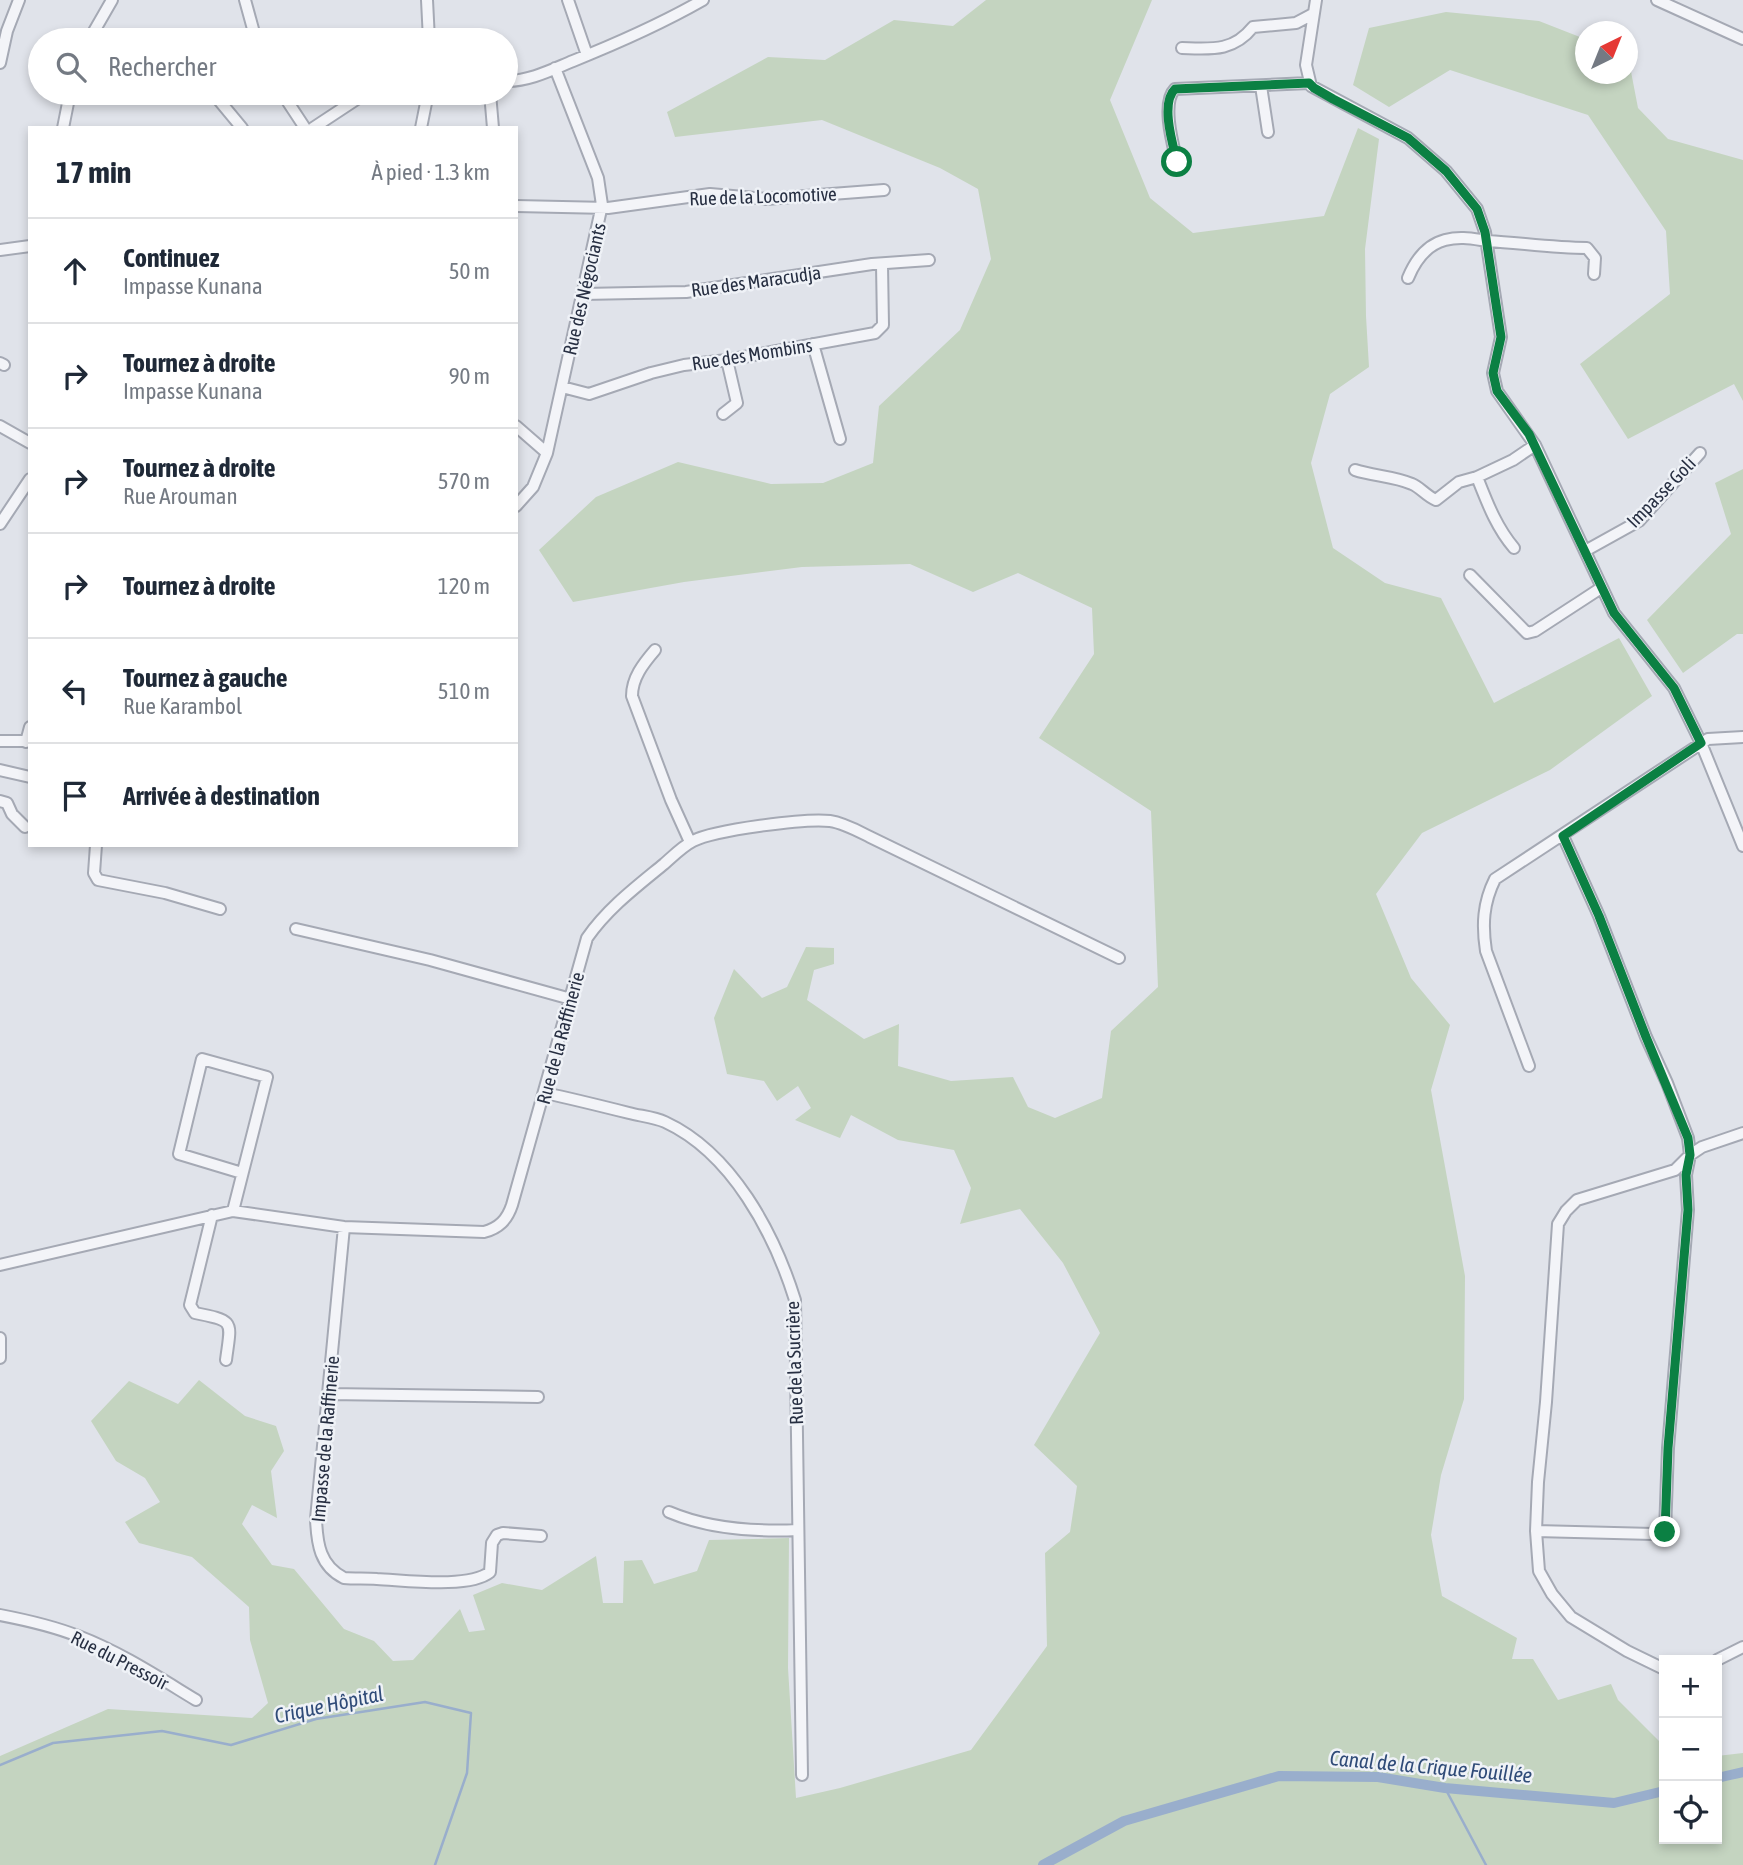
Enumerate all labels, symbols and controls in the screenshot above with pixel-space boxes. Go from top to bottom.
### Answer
north arrow [1575,21,1638,84]
search box [28,28,518,105]
icon: search [52,48,90,86]
text: Rechercher [108,52,216,82]
route start [1161,146,1192,177]
text: 17 min [56,155,131,189]
text: À pied · 1.3 km [371,159,490,185]
street label: Rue de la Locomotive [689,182,837,210]
street label: Rue des Négociants [558,220,610,357]
text: Continuez [123,243,219,273]
icon: ahead [56,252,94,290]
text: 50 m [449,258,490,284]
street label: Rue des Maracudja [690,261,822,301]
text: Impasse Kunana [123,273,263,299]
street label: Rue des Mombins [690,334,814,374]
text: Tournez à droite [123,348,276,378]
icon: right [56,357,94,395]
text: 90 m [449,363,490,389]
text: Impasse Kunana [123,378,263,404]
street label: Impasse Goli [1622,452,1700,532]
text: Tournez à droite [123,453,276,483]
icon: right [56,462,94,500]
text: 570 m [438,468,490,494]
text: Rue Arouman [123,483,238,509]
icon: right [56,567,94,605]
text: Tournez à droite [123,571,276,601]
text: 120 m [438,573,490,599]
text: Tournez à gauche [123,663,288,693]
icon: left [56,672,94,710]
text: 510 m [438,678,490,704]
text: Rue Karambol [123,693,242,719]
icon: arrive [56,777,94,815]
text: Arrivée à destination [123,781,320,811]
street label: Rue de la Raffinerie [532,969,588,1107]
street label: Rue de la Sucrière [781,1301,807,1425]
street label: Impasse de la Raffinerie [307,1355,343,1523]
route end [1649,1516,1680,1547]
street label: Rue du Pressoir [68,1626,173,1694]
map controls [1659,1655,1722,1844]
button: + [1659,1655,1722,1718]
water label: Crique Hôpital [272,1681,386,1727]
button: − [1659,1718,1722,1781]
water label: Canal de la Crique Fouillée [1329,1745,1533,1787]
button: locate [1659,1781,1722,1844]

